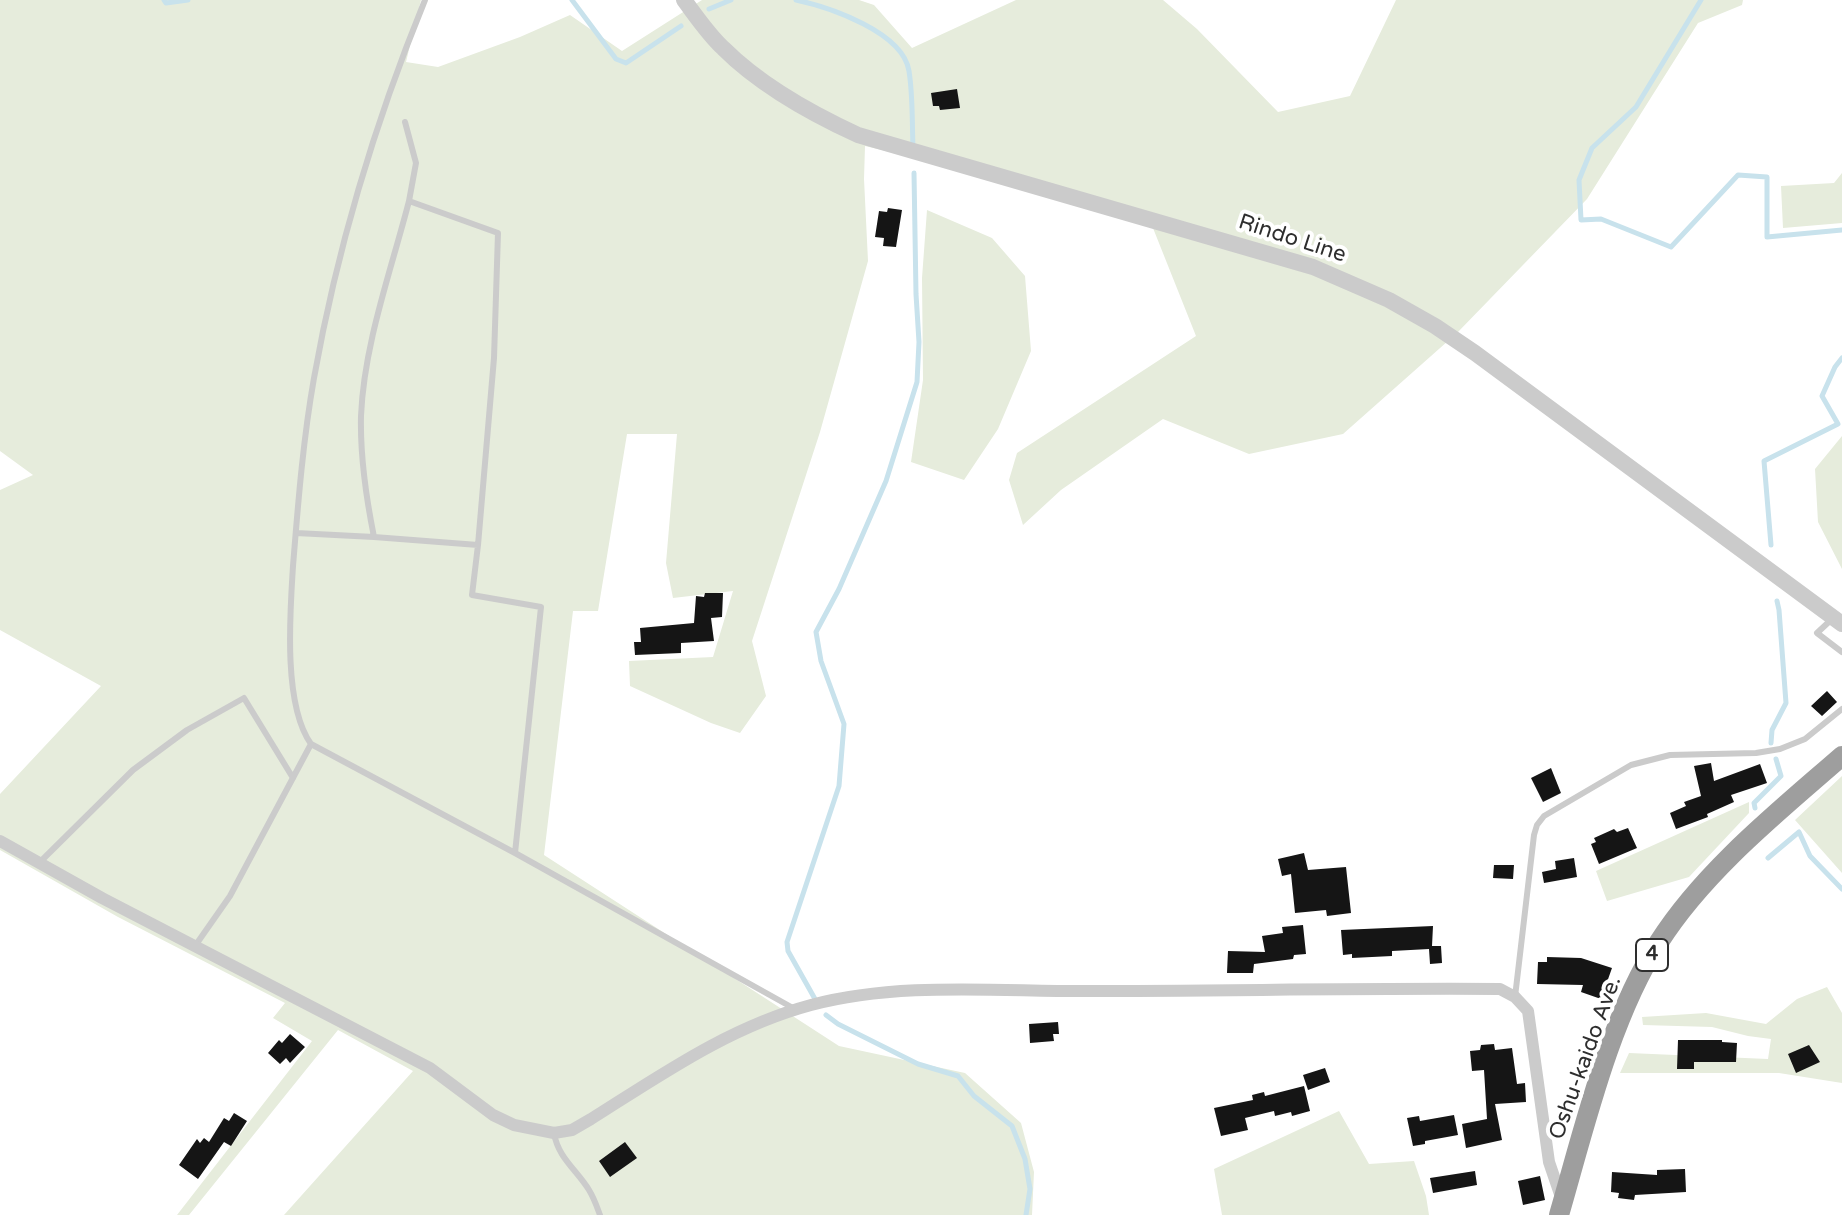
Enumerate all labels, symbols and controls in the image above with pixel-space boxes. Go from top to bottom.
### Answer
street label: Rindo Line [1235,209,1349,269]
road number: 4 [1636,939,1668,971]
street label: Oshu-kaido Ave. [1544,973,1628,1143]

